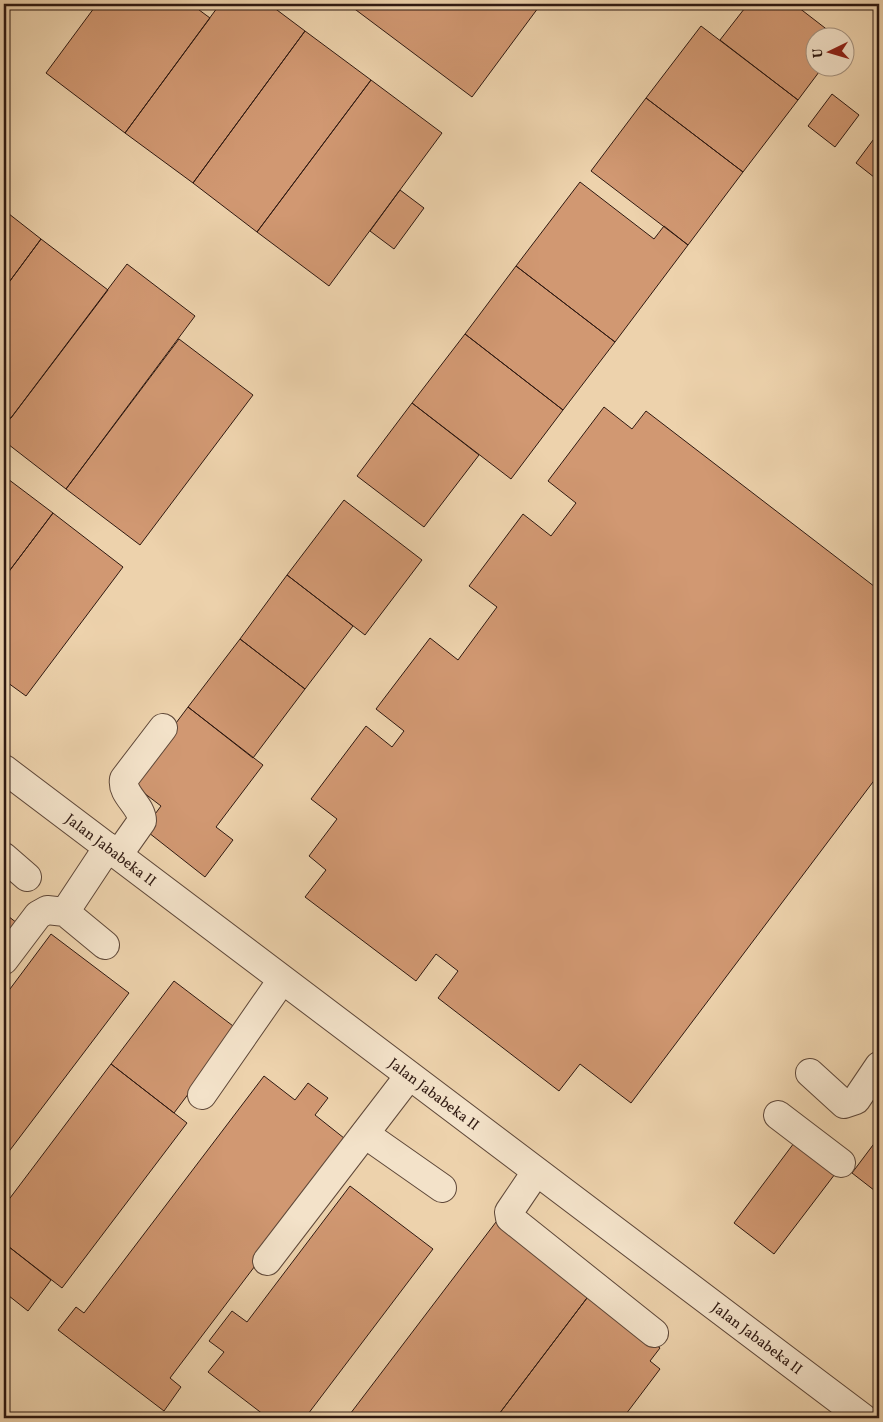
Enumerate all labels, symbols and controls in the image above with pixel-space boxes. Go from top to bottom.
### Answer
north arrow [806,28,856,78]
text: U [809,47,828,59]
street label: Jalan Jababeka II [60,810,160,892]
street label: Jalan Jababeka II [383,1054,483,1136]
street label: Jalan Jababeka II [706,1298,806,1381]

